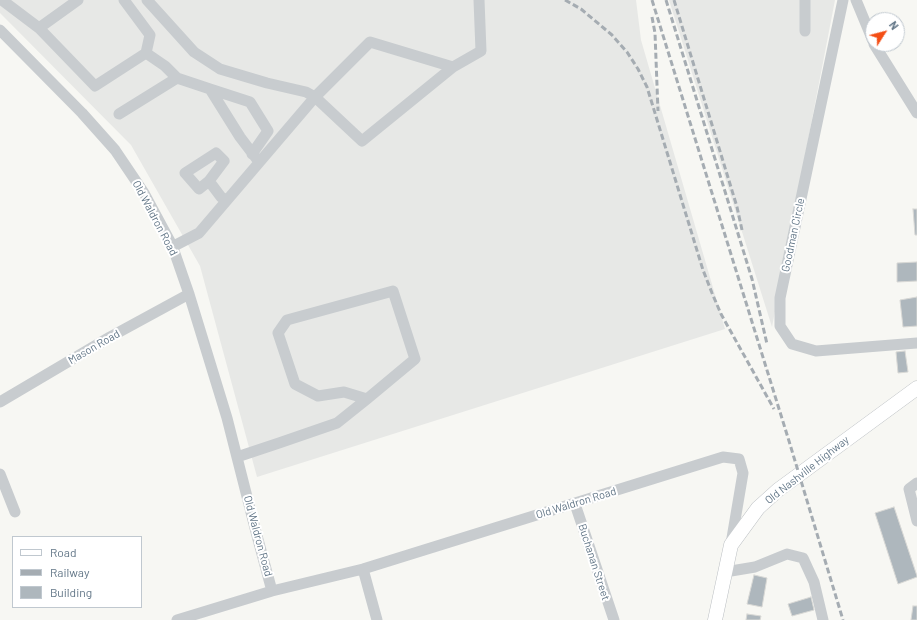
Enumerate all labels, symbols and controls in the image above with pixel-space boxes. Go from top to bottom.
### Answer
north arrow [865,12,905,52]
text: N [887,18,902,32]
street label: Old Waldron Road [130,178,180,258]
street label: Goodman Circle [779,197,807,273]
street label: Mason Road [66,327,122,367]
street label: Old Nashville Highway [762,433,852,507]
street label: Old Waldron Road [534,485,618,521]
street label: Old Waldron Road [241,494,275,578]
street label: Buchanan Street [575,522,613,602]
legend [12,536,142,608]
text: Road [50,545,77,559]
text: Railway [50,565,89,579]
text: Building [50,585,92,599]

